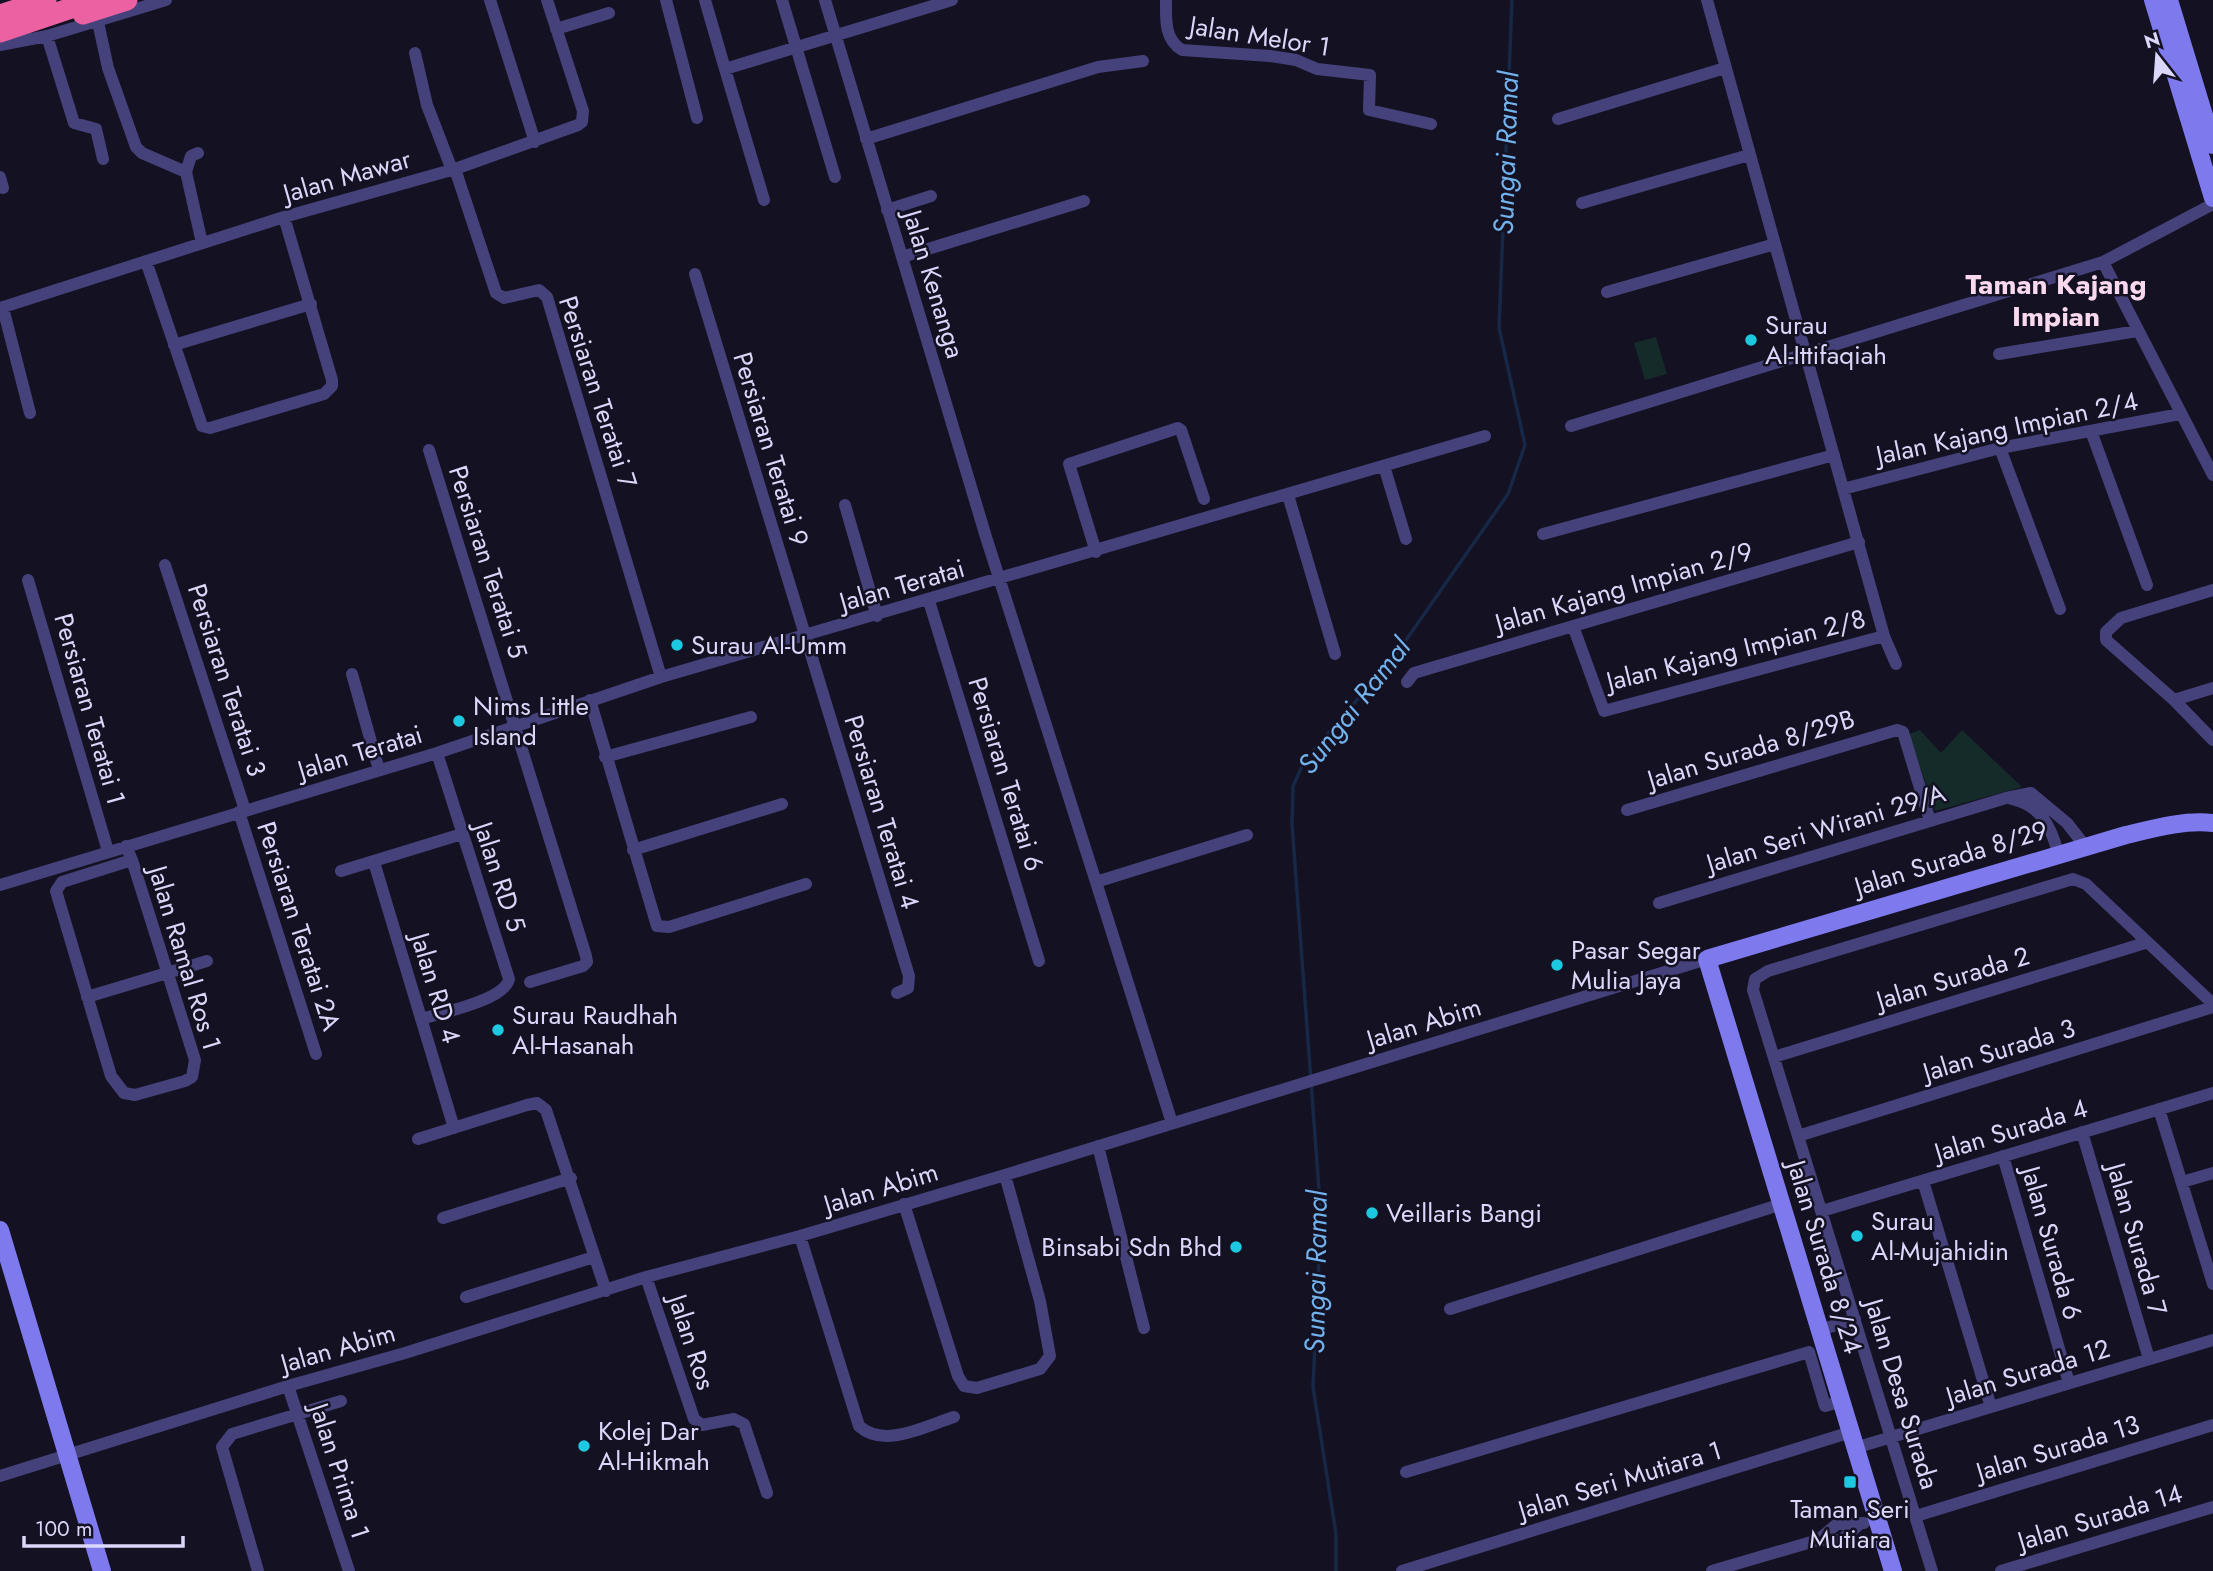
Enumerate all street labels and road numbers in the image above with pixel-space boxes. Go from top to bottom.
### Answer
street label: Jalan Melor 1 [1184,6,1333,66]
street label: Jalan Mawar [276,140,415,213]
street label: Jalan Kenanga [893,202,975,363]
street label: Persiaran Teratai 7 [549,291,647,493]
street label: Persiaran Teratai 9 [723,347,819,551]
street label: Jalan Kajang Impian 2/4 [1870,382,2141,475]
street label: Persiaran Teratai 5 [439,461,537,663]
street label: Jalan Kajang Impian 2/9 [1488,532,1757,643]
street label: Jalan Teratai [832,549,969,622]
street label: Persiaran Teratai 3 [178,579,276,781]
street label: Jalan Kajang Impian 2/8 [1600,599,1870,701]
street label: Persiaran Teratai 1 [44,609,136,809]
street label: Persiaran Teratai 6 [958,672,1054,876]
street label: Jalan Surada 8/29B [1640,699,1859,799]
street label: Persiaran Teratai 4 [834,710,930,914]
street label: Jalan Teratai [290,715,427,790]
street label: Jalan Seri Wirani 29/A [1699,773,1951,883]
street label: Jalan Surada 8/29 [1847,811,2052,906]
street label: Jalan RD 5 [463,814,536,937]
street label: Persiaran Teratai 2A [247,816,351,1036]
street label: Jalan Ramal Ros 1 [138,858,231,1055]
street label: Jalan RD 4 [400,925,471,1048]
street label: Jalan Surada 2 [1869,937,2034,1020]
street label: Jalan Abim [1359,988,1486,1059]
street label: Jalan Surada 3 [1915,1009,2080,1092]
street label: Jalan Surada 4 [1927,1089,2092,1172]
street label: Jalan Abim [816,1153,943,1224]
street label: Jalan Surada 8/24 [1777,1153,1872,1358]
street label: Jalan Surada 7 [2096,1156,2177,1320]
street label: Jalan Surada 6 [2011,1159,2092,1324]
street label: Jalan Ros [658,1287,725,1394]
street label: Jalan Desa Surada [1854,1291,1949,1494]
street label: Jalan Abim [273,1314,400,1383]
street label: Jalan Surada 12 [1938,1329,2115,1416]
street label: Jalan Prima 1 [299,1396,380,1544]
street label: Jalan Surada 13 [1969,1405,2144,1492]
street label: Jalan Seri Mutiara 1 [1511,1431,1726,1530]
street label: Jalan Surada 14 [2010,1474,2187,1561]

